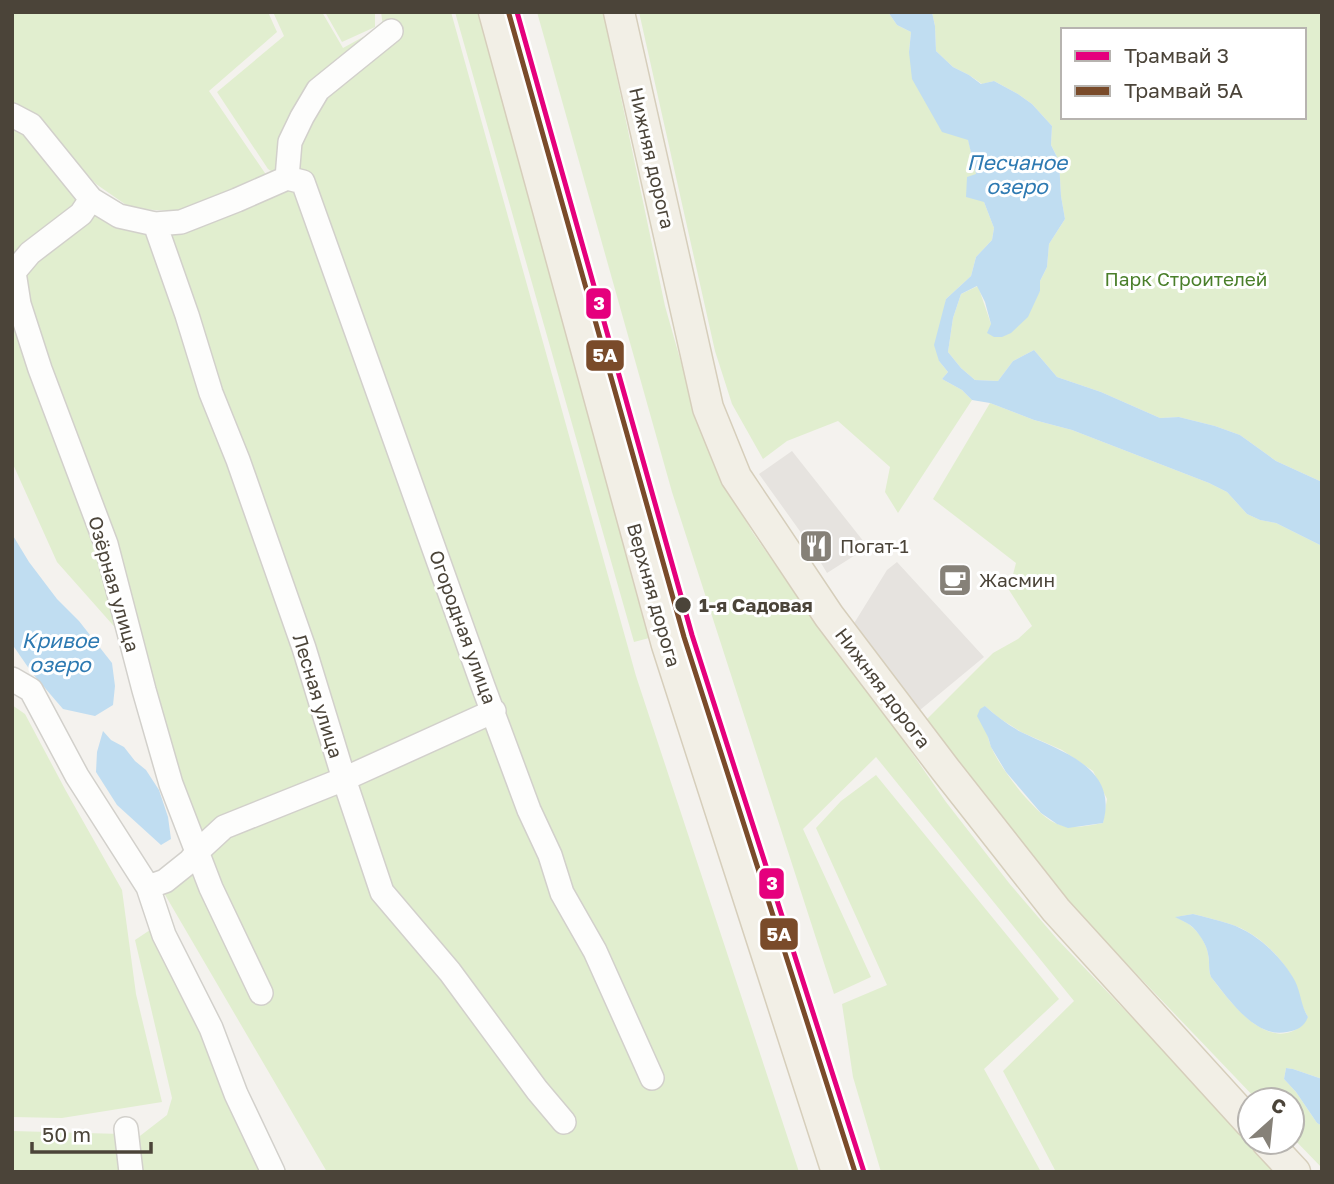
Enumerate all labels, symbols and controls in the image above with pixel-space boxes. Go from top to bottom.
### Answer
legend [1061,28,1306,119]
text: Трамвай 3 [1124,42,1229,68]
text: Трамвай 5А [1124,77,1243,103]
street label: Нижняя дорога [625,85,680,231]
water label: Песчаное озеро [967,149,1069,199]
park label: Парк Строителей [1105,267,1267,290]
line badge: 3 [585,287,612,320]
text: 3 [593,291,605,314]
line badge: 5А [585,339,625,372]
text: 5А [592,343,618,366]
street label: Озёрная улица [84,513,145,654]
street label: Верхняя дорога [623,520,686,669]
restaurant icon: Погат-1 [797,527,835,565]
place label: Погат-1 [840,534,909,557]
street label: Огородная улица [425,547,502,707]
cafe icon: Жасмин [936,561,974,599]
place label: Жасмин [979,568,1055,591]
place label: 1-я Садовая [699,593,813,616]
marker: 1-я Садовая [673,595,693,615]
street label: Нижняя дорога [831,623,936,752]
water label: Кривое озеро [21,627,100,677]
street label: Лесная улица [289,631,348,761]
line badge: 3 [758,867,785,900]
text: 3 [766,871,778,894]
line badge: 5А [759,917,799,951]
text: 5А [766,922,792,945]
north arrow [1236,1086,1306,1156]
text: С [1268,1092,1290,1119]
scale bar [32,1110,150,1154]
text: 50 m [42,1121,91,1147]

